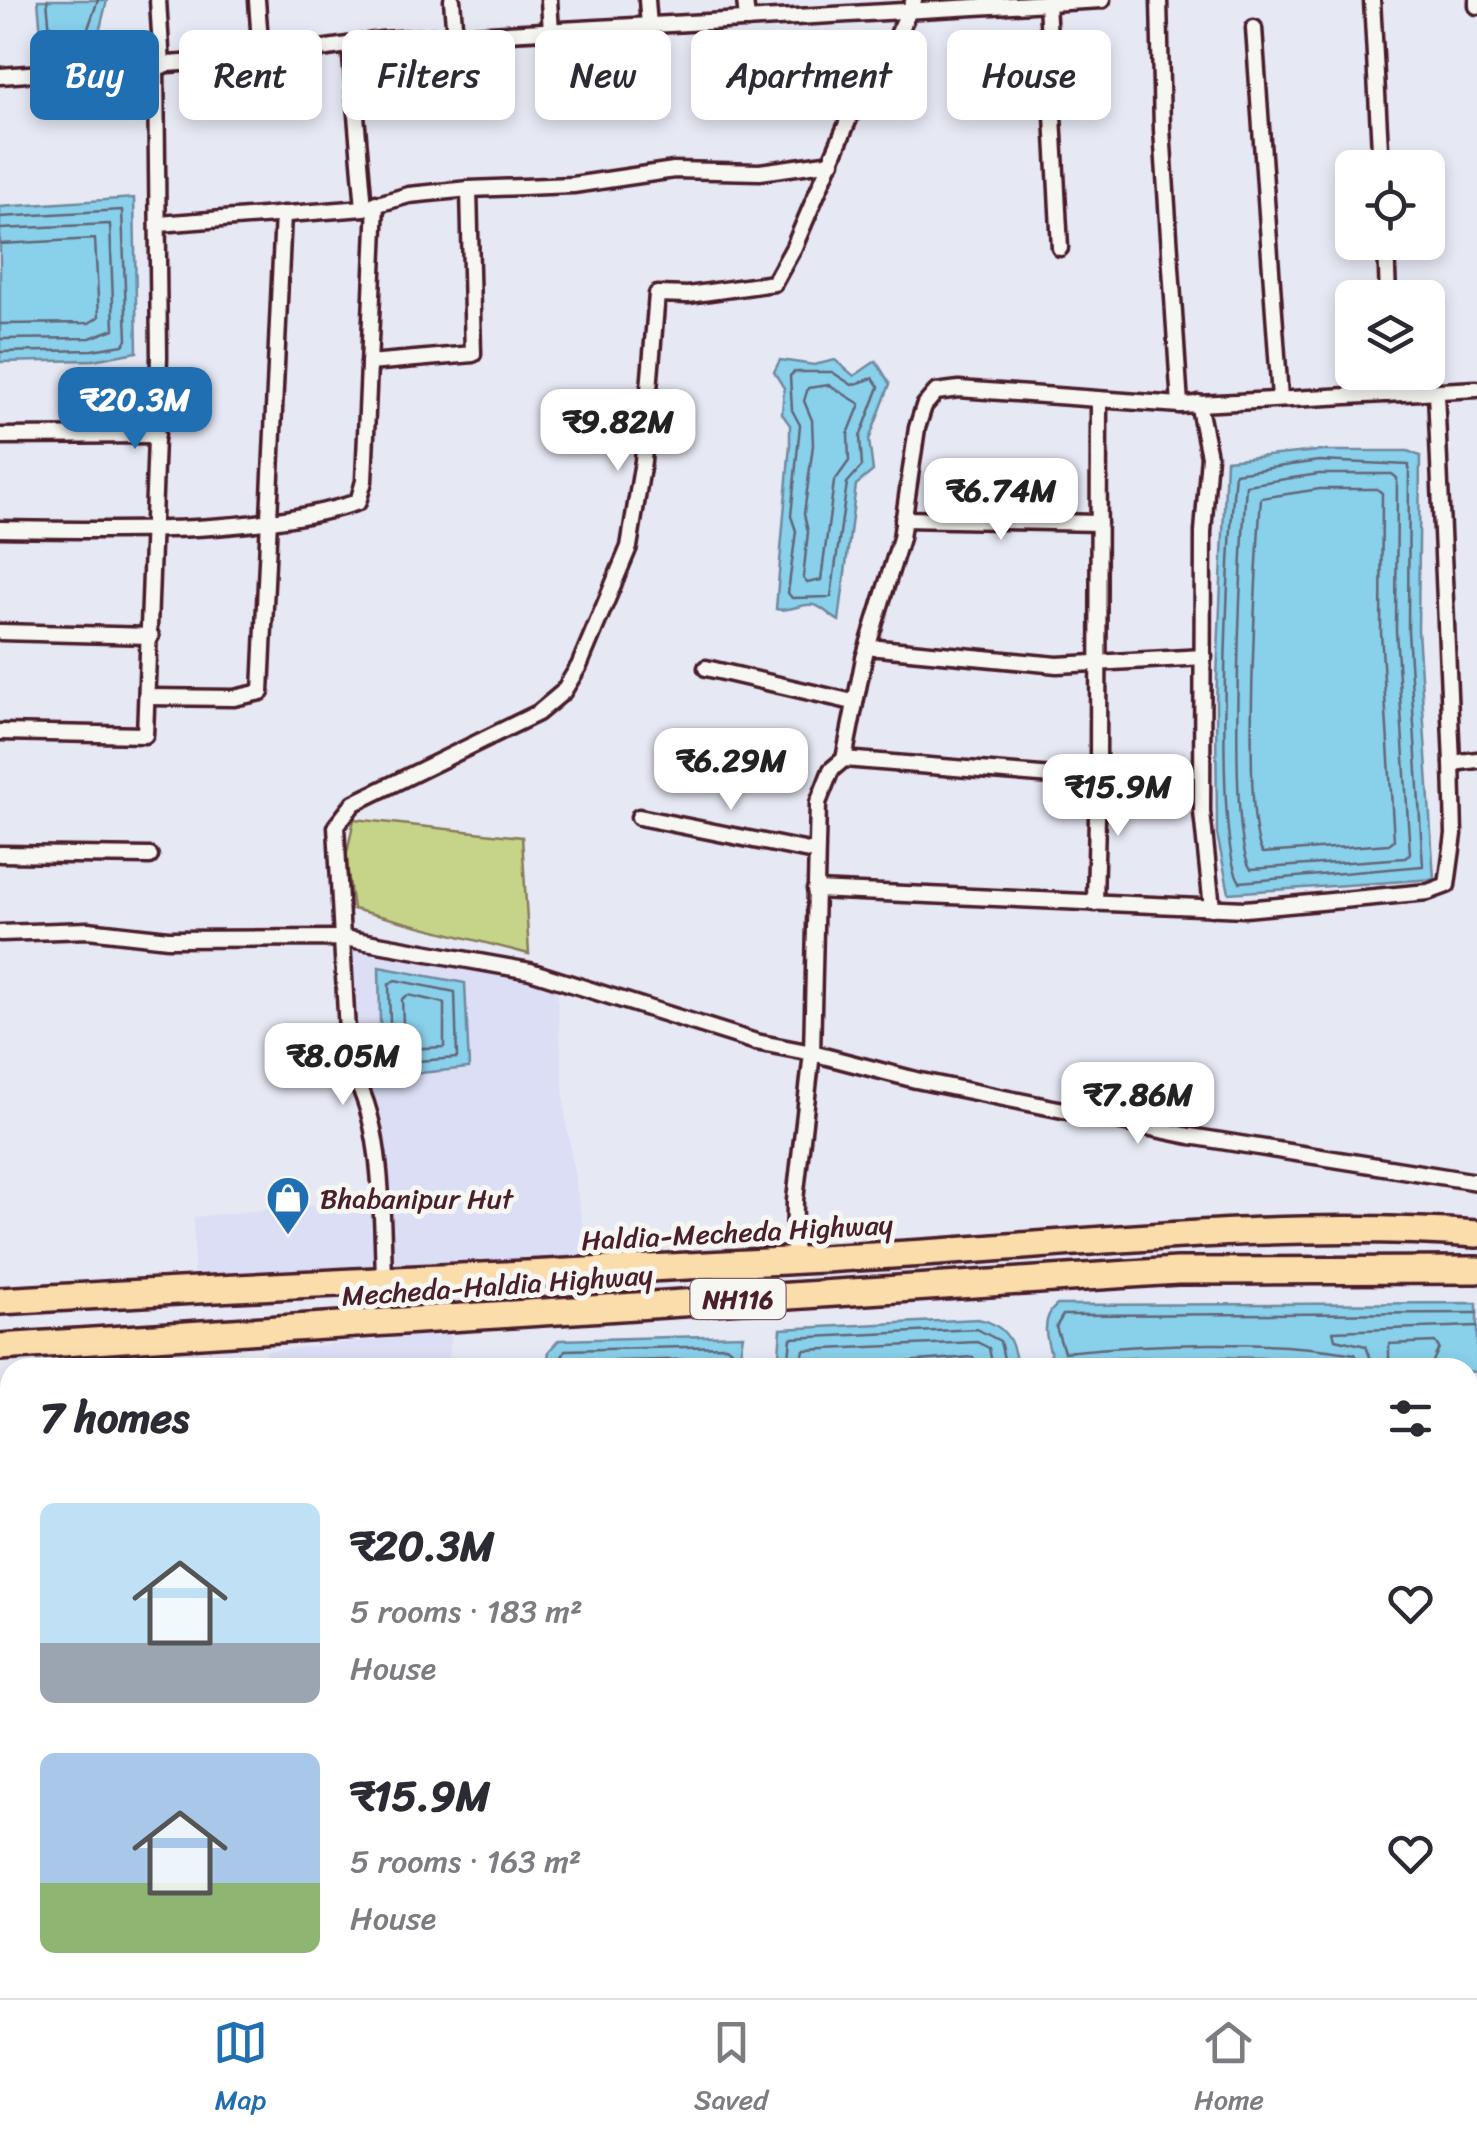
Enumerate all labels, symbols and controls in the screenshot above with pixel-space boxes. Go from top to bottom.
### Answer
chip: Buy [30,30,159,120]
chip: Rent [179,30,322,120]
chip: Filters [342,30,515,120]
chip: New [535,30,671,120]
chip: Apartment [691,30,927,120]
chip: House [947,30,1111,120]
map controls [1335,150,1445,390]
button: locate [1335,150,1445,260]
button: layers [1335,280,1445,390]
pin: ₹20.3M [54,367,216,452]
text: ₹20.3M [80,371,190,428]
pin: ₹9.82M [537,389,699,474]
text: ₹9.82M [562,393,674,450]
pin: ₹6.74M [920,458,1082,543]
text: ₹6.74M [946,462,1056,519]
pin: ₹6.29M [650,728,812,813]
text: ₹6.29M [676,732,786,789]
pin: ₹15.9M [1037,754,1199,839]
text: ₹15.9M [1065,758,1171,815]
pin: ₹8.05M [262,1023,424,1108]
text: ₹8.05M [287,1027,399,1084]
pin: ₹7.86M [1057,1062,1219,1147]
text: ₹7.86M [1083,1066,1193,1123]
place label: Bhabanipur Hut [320,1174,515,1223]
shop icon: Bhabanipur Hut [265,1175,311,1236]
street label: Haldia-Mecheda Highway [580,1200,895,1265]
street label: Mecheda-Haldia Highway [340,1250,655,1321]
road number: NH116 [690,1279,786,1319]
text: 7 homes [40,1381,189,1455]
icon: filters [1383,1391,1438,1446]
text: ₹20.3M [350,1509,494,1583]
icon: home [120,1543,240,1663]
icon: heart [1383,1576,1438,1631]
text: 5 rooms · 183 m² [350,1583,582,1640]
text: House [350,1640,436,1697]
text: ₹15.9M [350,1759,490,1833]
icon: home [120,1793,240,1913]
icon: heart [1383,1826,1438,1881]
text: 5 rooms · 163 m² [350,1833,581,1890]
text: House [350,1890,436,1947]
tab: Map [213,2015,268,2124]
tab: Saved [694,2015,768,2124]
tab: Home [1194,2015,1264,2124]

